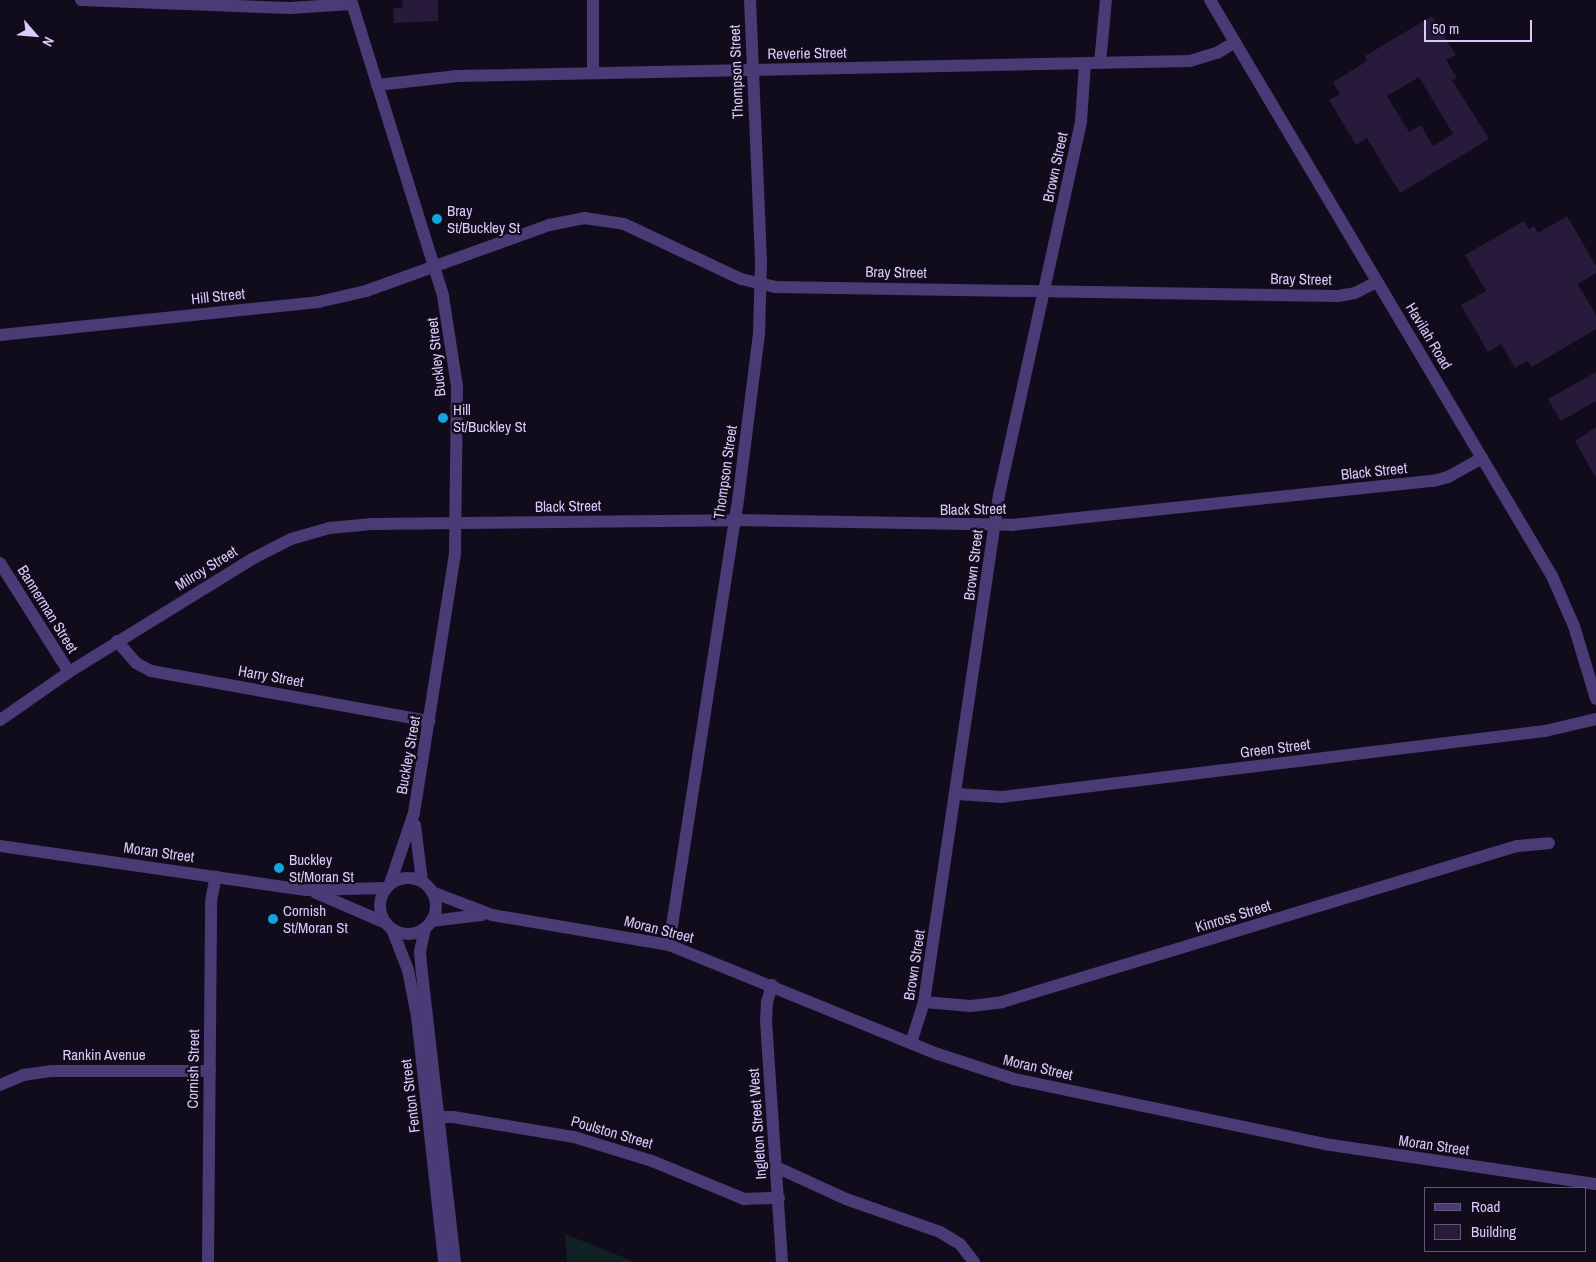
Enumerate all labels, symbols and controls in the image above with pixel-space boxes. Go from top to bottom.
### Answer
north arrow [10,10,60,60]
scale bar [1426,10,1534,42]
text: 50 m [1432,18,1459,39]
street label: Thompson Street [725,25,747,119]
text: N [38,34,58,50]
street label: Reverie Street [767,43,847,63]
street label: Brown Street [1039,130,1071,204]
place label: Bray St/Buckley St [447,201,520,236]
marker: Bray St/Buckley St [431,213,443,225]
street label: Bray Street [865,262,927,282]
street label: Bray Street [1270,269,1332,289]
street label: Hill Street [190,284,246,308]
street label: Havilah Road [1402,299,1456,373]
street label: Buckley Street [423,317,449,397]
place label: Hill St/Buckley St [453,400,526,435]
marker: Hill St/Buckley St [437,412,449,424]
street label: Thompson Street [710,424,740,520]
street label: Black Street [1340,459,1408,483]
street label: Black Street [535,496,601,516]
street label: Black Street [940,499,1006,519]
street label: Brown Street [960,529,986,601]
street label: Milroy Street [172,542,240,594]
street label: Bannerman Street [14,562,82,656]
street label: Harry Street [237,661,305,691]
street label: Buckley Street [392,714,424,796]
street label: Green Street [1239,735,1311,761]
street label: Moran Street [123,838,195,866]
place label: Buckley St/Moran St [289,850,354,885]
marker: Buckley St/Moran St [273,862,285,874]
street label: Kinross Street [1193,896,1273,936]
place label: Cornish St/Moran St [283,901,348,936]
street label: Moran Street [622,912,696,946]
marker: Cornish St/Moran St [267,913,279,925]
street label: Brown Street [900,928,928,1002]
street label: Cornish Street [183,1029,203,1109]
street label: Rankin Avenue [62,1046,146,1064]
street label: Moran Street [1001,1050,1075,1084]
street label: Fenton Street [397,1058,423,1134]
street label: Ingleton Street West [744,1068,770,1180]
street label: Poulston Street [569,1112,655,1152]
street label: Moran Street [1398,1131,1470,1159]
legend [1424,1187,1586,1252]
text: Road [1471,1196,1500,1217]
text: Building [1471,1221,1516,1242]

